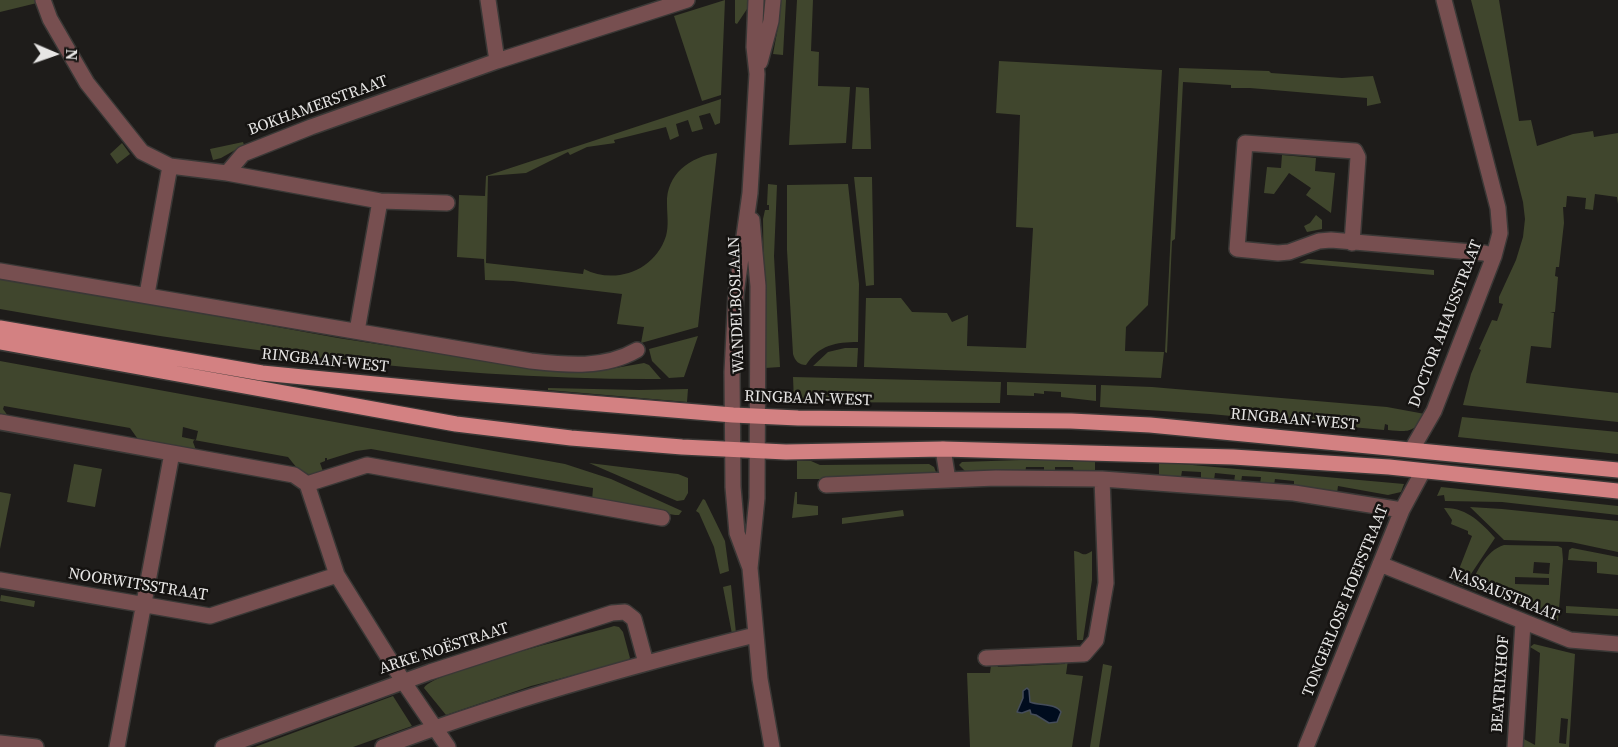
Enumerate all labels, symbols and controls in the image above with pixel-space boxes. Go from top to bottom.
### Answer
north arrow [24,24,84,84]
text: N [61,48,83,61]
street label: BOKHAMERSTRAAT [245,72,391,140]
street label: WANDELBOSLAAN [725,236,749,374]
street label: DOCTOR AHAUSSTRAAT [1405,237,1487,411]
street label: RINGBAAN-WEST [260,345,390,377]
street label: RINGBAAN-WEST [744,387,872,411]
street label: RINGBAAN-WEST [1230,405,1358,435]
street label: TONGERLOSE HOEFSTRAAT [1299,502,1393,700]
street label: NASSAUSTRAAT [1446,564,1562,626]
street label: NOORWITSSTRAAT [67,565,209,605]
street label: ARKE NOËSTRAAT [377,619,511,679]
street label: BEATRIXHOF [1488,635,1514,733]

